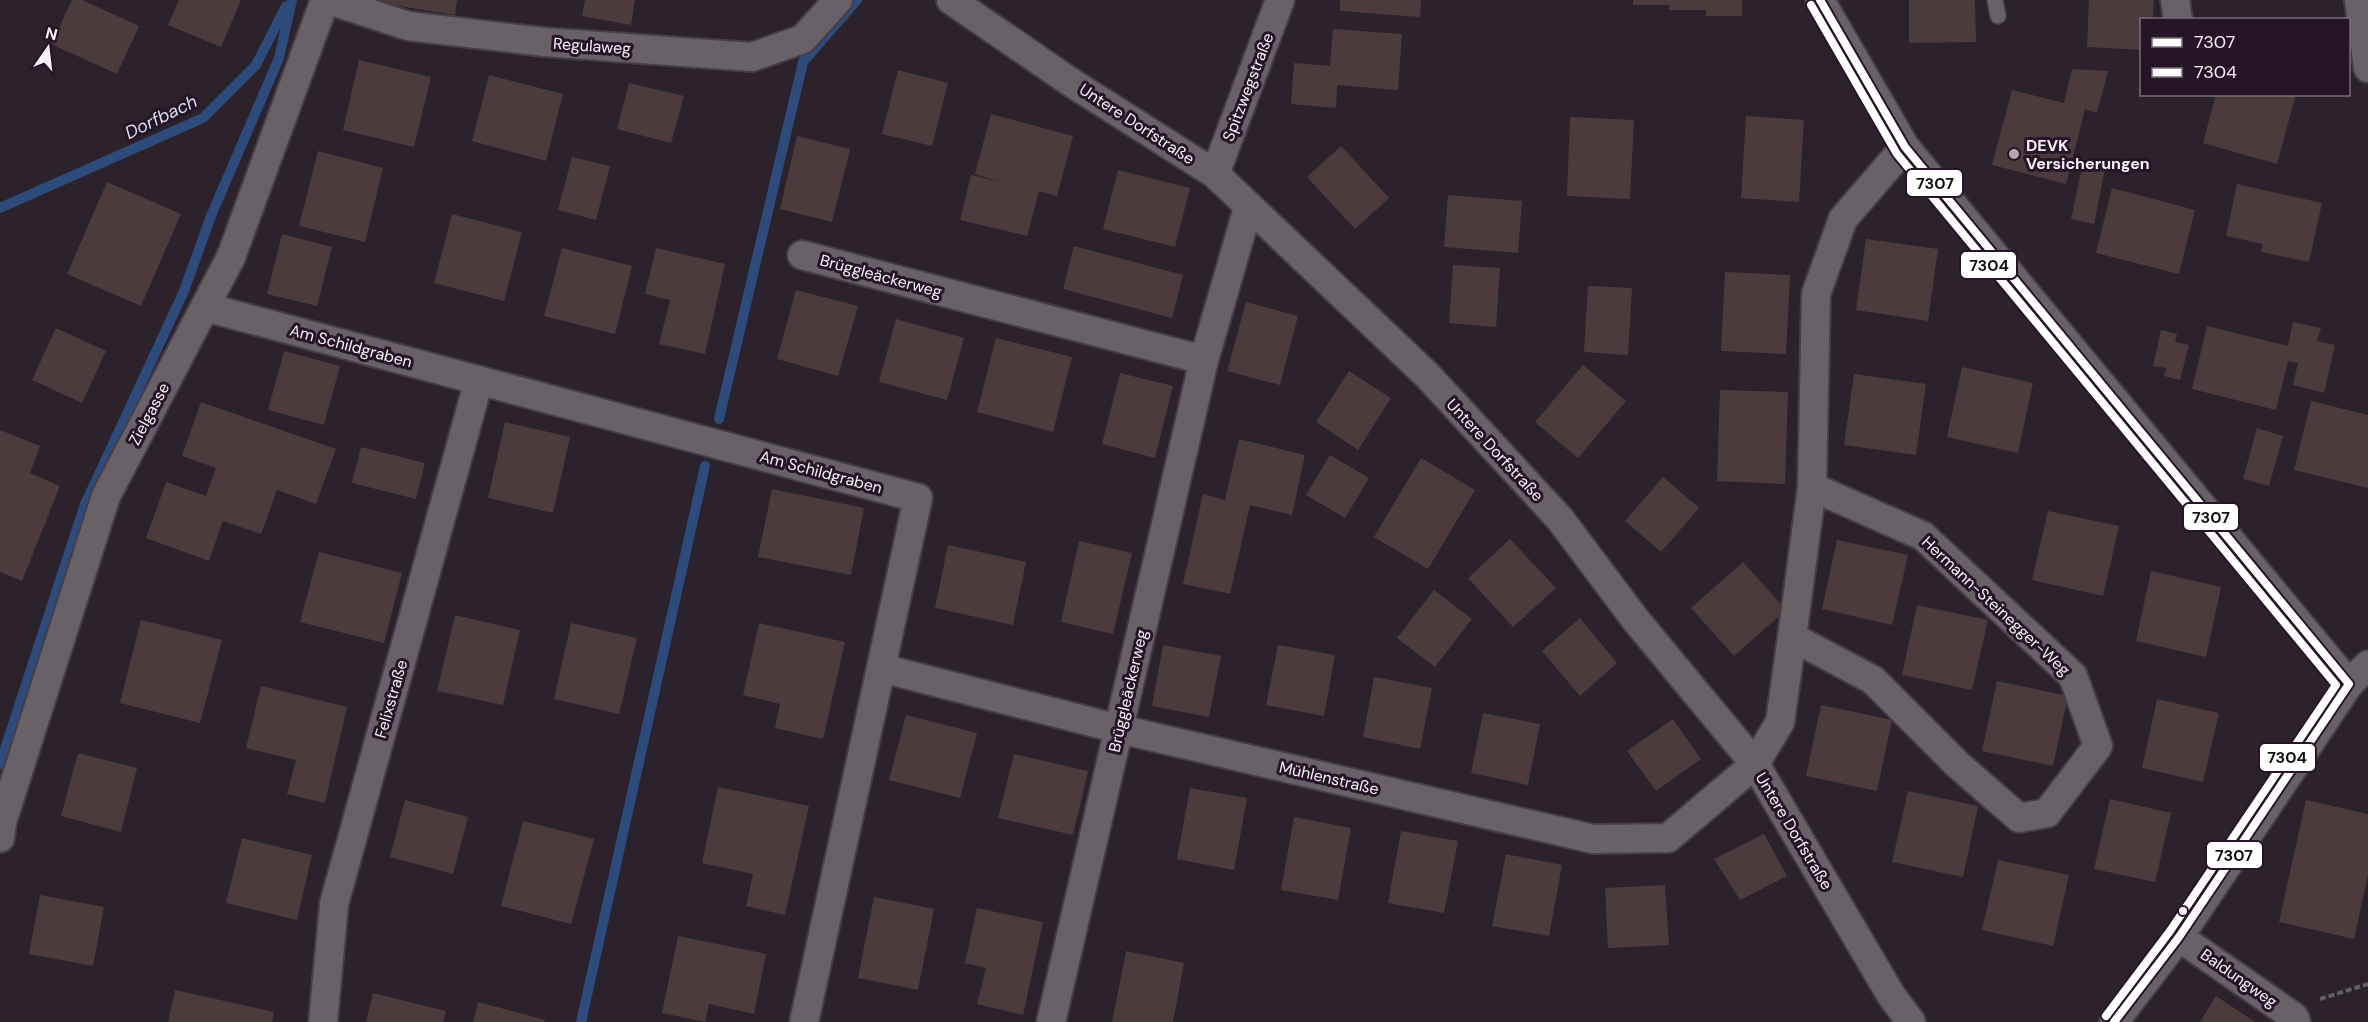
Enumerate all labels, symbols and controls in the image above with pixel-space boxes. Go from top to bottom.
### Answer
north arrow [18,18,78,78]
legend [2140,18,2350,96]
text: N [43,22,60,46]
street label: Spitzwegstraße [1218,30,1278,144]
text: 7307 [2194,30,2235,54]
street label: Regulaweg [552,33,632,59]
text: 7304 [2194,60,2237,84]
street label: Untere Dorfstraße [1075,79,1199,169]
water label: Dorfbach [121,89,201,145]
place label: DEVK Versicherungen [2026,135,2150,174]
marker: DEVK Versicherungen [2007,147,2021,161]
line badge: 7307 [1906,169,1963,197]
text: 7307 [1916,173,1954,194]
street label: Brüggleäckerweg [818,250,944,302]
line badge: 7304 [1960,251,2017,279]
text: 7304 [1969,255,2009,276]
street label: Am Schildgraben [287,320,415,372]
street label: Zielgasse [124,379,174,449]
street label: Untere Dorfstraße [1442,394,1548,506]
street label: Am Schildgraben [757,446,885,498]
line badge: 7307 [2183,503,2239,531]
text: 7307 [2192,507,2230,528]
street label: Hermann-Steinegger-Weg [1917,532,2075,680]
street label: Brüggleäckerweg [1104,627,1152,754]
street label: Felixstraße [370,657,412,741]
line badge: 7304 [2259,743,2316,772]
text: 7304 [2267,747,2307,768]
street label: Mühlenstraße [1277,756,1381,800]
street label: Untere Dorfstraße [1751,768,1837,894]
line badge: 7307 [2206,841,2263,869]
text: 7307 [2215,845,2253,866]
unlabelled marker [2177,905,2189,917]
street label: Baldungweg [2196,944,2282,1012]

